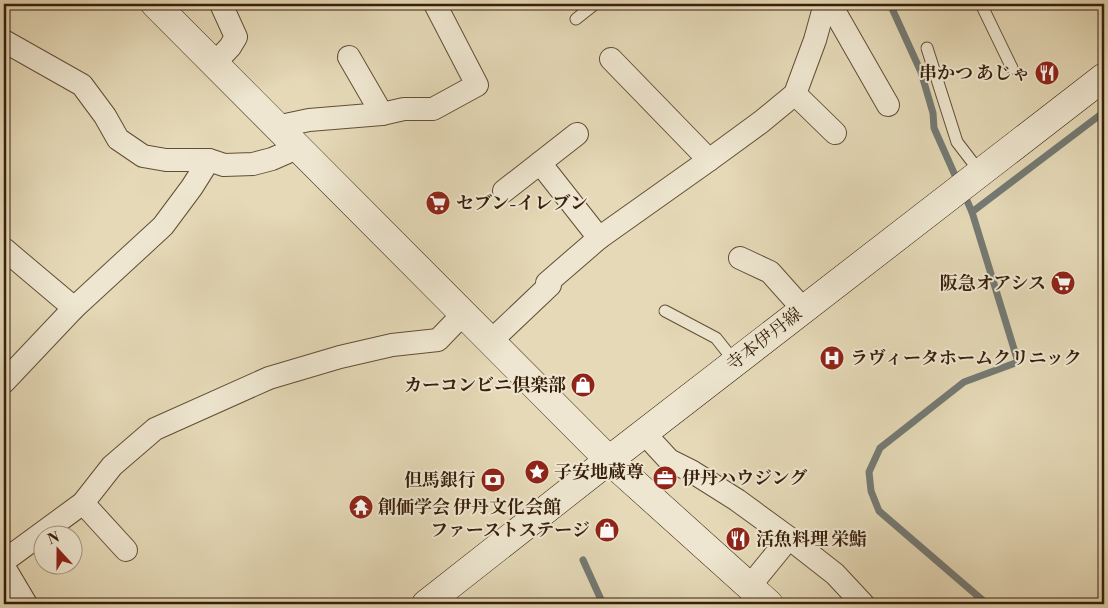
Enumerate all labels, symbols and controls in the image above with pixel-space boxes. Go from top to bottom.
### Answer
restaurant icon: 串かつ あじゃ [1034,60,1060,86]
place label: 串かつ あじゃ [919,62,1030,85]
supermarket icon: セブン-イレブン [425,190,451,216]
place label: セブン-イレブン [456,192,588,215]
supermarket icon: 阪急オアシス [1050,270,1076,296]
place label: 阪急オアシス [940,272,1046,295]
street label: 寺本伊丹線 [722,303,807,376]
hospital icon: ラヴィータホームクリニック [819,345,845,371]
place label: ラヴィータホームクリニック [850,347,1082,370]
shop icon: カーコンビニ倶楽部 [570,372,596,398]
place label: カーコンビニ倶楽部 [404,374,566,397]
place icon: 子安地蔵尊 [524,459,550,485]
place label: 子安地蔵尊 [554,461,644,484]
office icon: 伊丹ハウジング [652,465,678,491]
bank icon: 但馬銀行 [480,467,506,493]
place label: 伊丹ハウジング [682,467,807,490]
place label: 但馬銀行 [404,469,476,492]
temple icon: 創価学会 伊丹文化会館 [348,494,374,520]
place label: 創価学会 伊丹文化会館 [378,496,561,519]
shop icon: ファーストステージ [594,517,620,543]
place label: ファーストステージ [430,519,590,542]
north arrow [32,526,82,576]
restaurant icon: 活魚料理 栄鮨 [725,526,751,552]
text: N [45,528,62,549]
place label: 活魚料理 栄鮨 [756,528,867,551]

